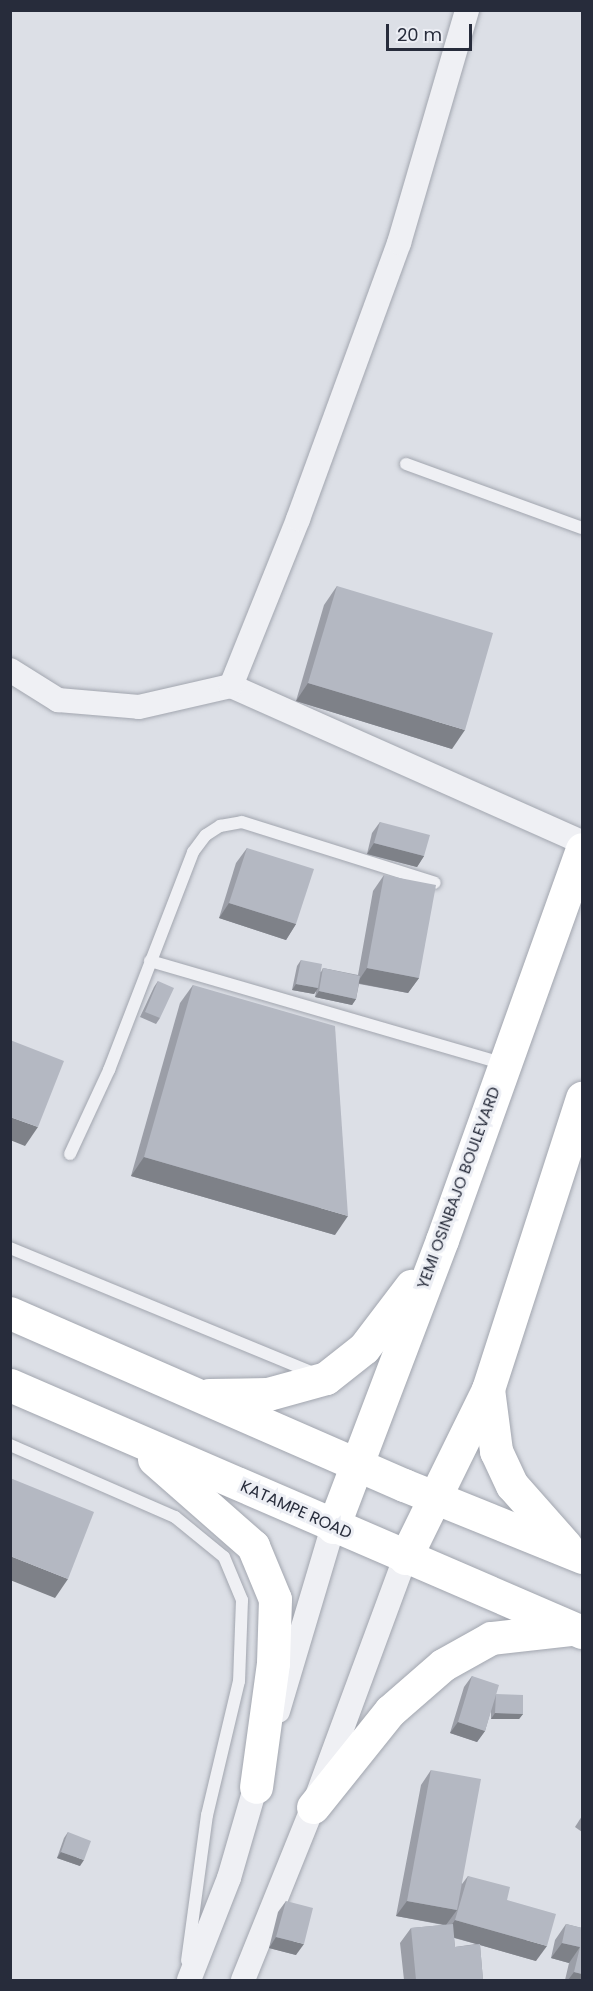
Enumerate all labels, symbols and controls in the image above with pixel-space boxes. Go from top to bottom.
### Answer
scale bar [389,12,474,50]
text: 20 m [397,22,442,47]
street label: YEMI OSINBAJO BOULEVARD [413,1084,505,1292]
street label: KATAMPE ROAD [237,1477,355,1543]

